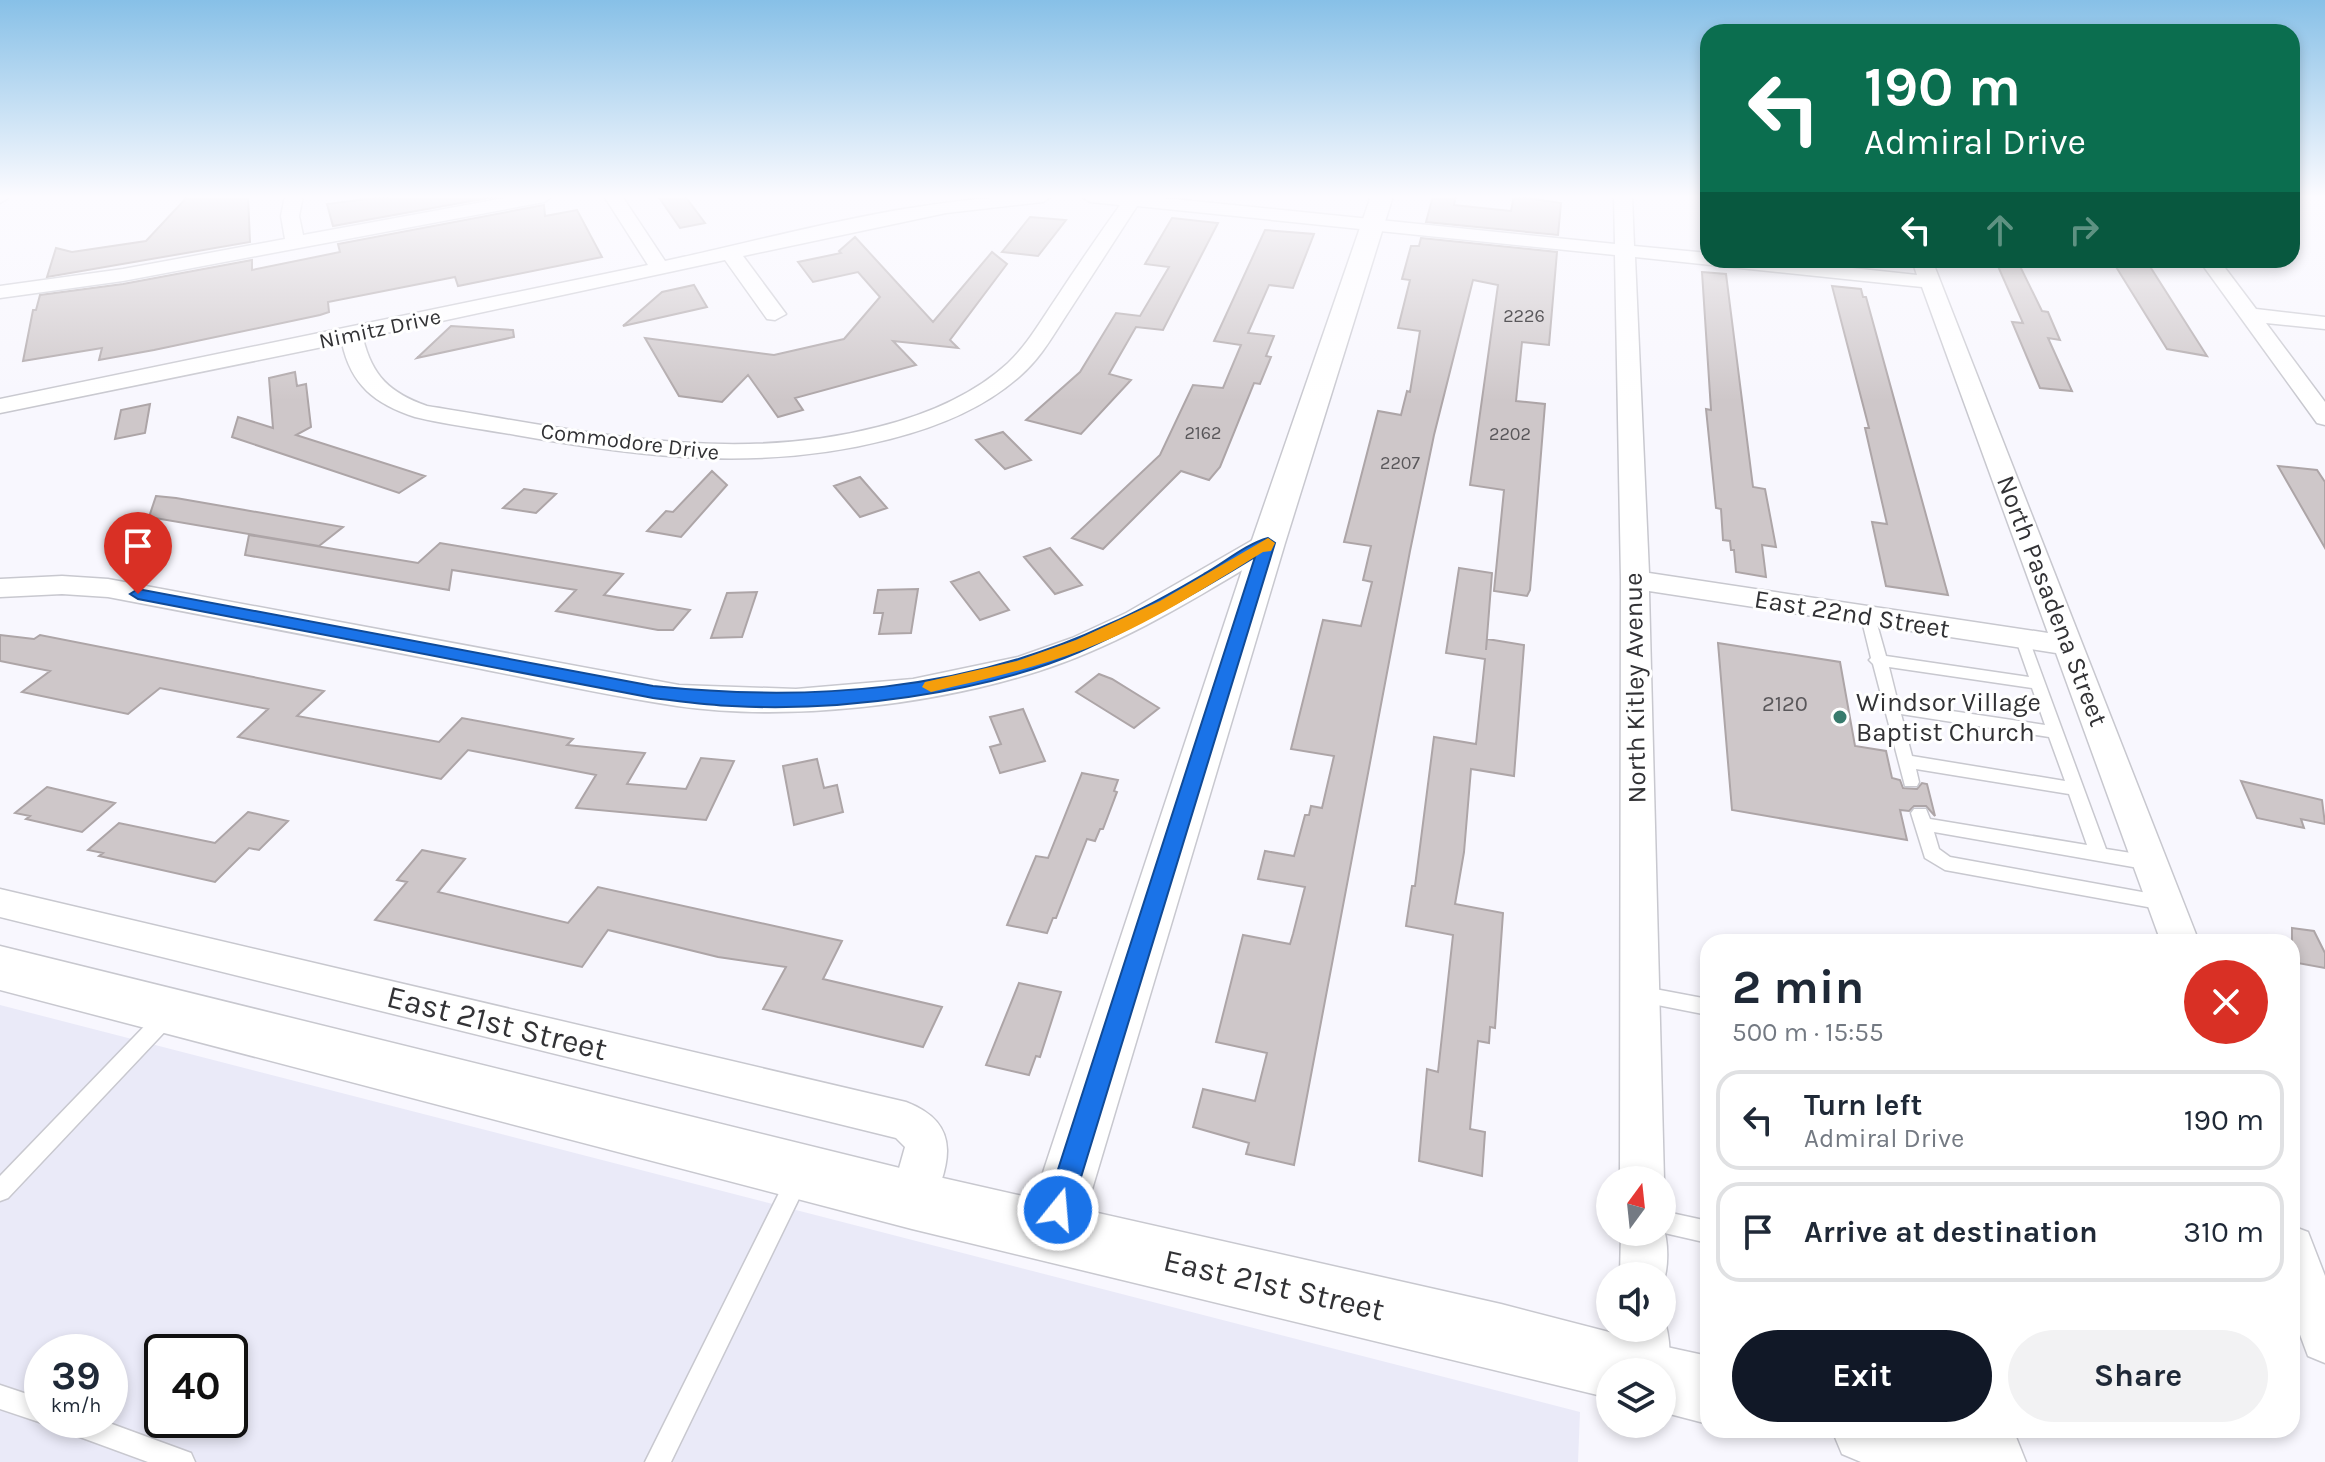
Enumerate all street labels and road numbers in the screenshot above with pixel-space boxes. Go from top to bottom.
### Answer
street label: Nimitz Drive [317,303,443,355]
street label: Commodore Drive [539,418,721,466]
street label: North Pasadena Street [1990,471,2114,731]
street label: North Kitley Avenue [1617,572,1653,804]
street label: East 22nd Street [1752,583,1952,645]
street label: East 21st Street [383,978,611,1068]
street label: East 21st Street [1160,1242,1388,1328]

